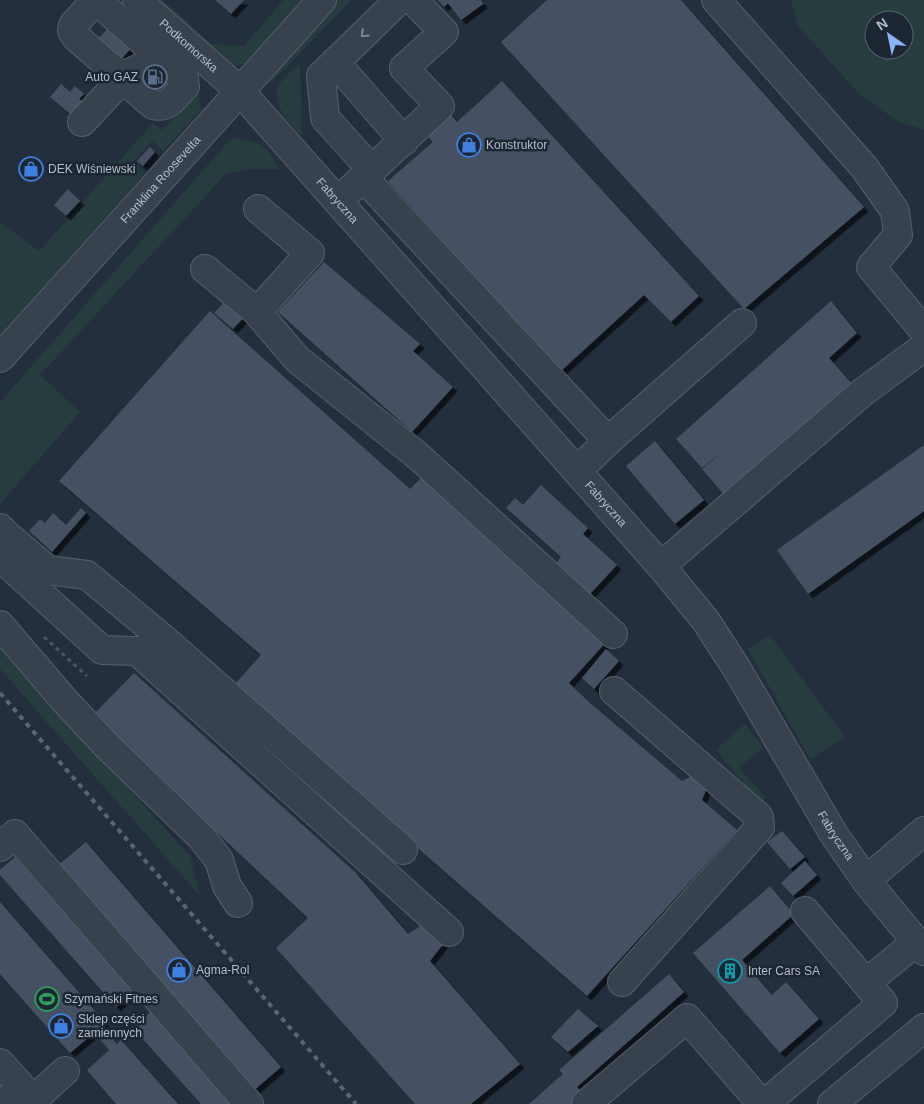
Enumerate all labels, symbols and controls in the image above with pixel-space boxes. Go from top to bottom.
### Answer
north arrow [864,10,914,60]
text: N [873,15,891,34]
street label: Podkomorska [157,16,221,75]
one-way arrow [360,28,369,37]
fuel station icon: Auto GAZ [142,64,168,90]
place label: Auto GAZ [85,70,138,84]
shop icon: Konstruktor [456,132,482,158]
street label: Franklina Roosevelta [118,133,204,226]
place label: Konstruktor [486,138,547,152]
shop icon: DEK Wiśniewski [18,156,44,182]
place label: DEK Wiśniewski [48,162,135,176]
street label: Fabryczna [313,175,361,227]
street label: Fabryczna [582,478,630,530]
street label: Fabryczna [815,808,857,863]
shop icon: Agma-Rol [166,957,192,983]
building icon: Inter Cars SA [717,958,743,984]
place label: Agma-Rol [196,963,249,977]
place label: Inter Cars SA [748,964,820,978]
sports icon: Szymański Fitnes [34,986,60,1012]
place label: Szymański Fitnes [64,992,158,1006]
place label: Sklep części zamiennych [78,1012,145,1040]
shop icon: Sklep części zamiennych [48,1013,74,1039]

